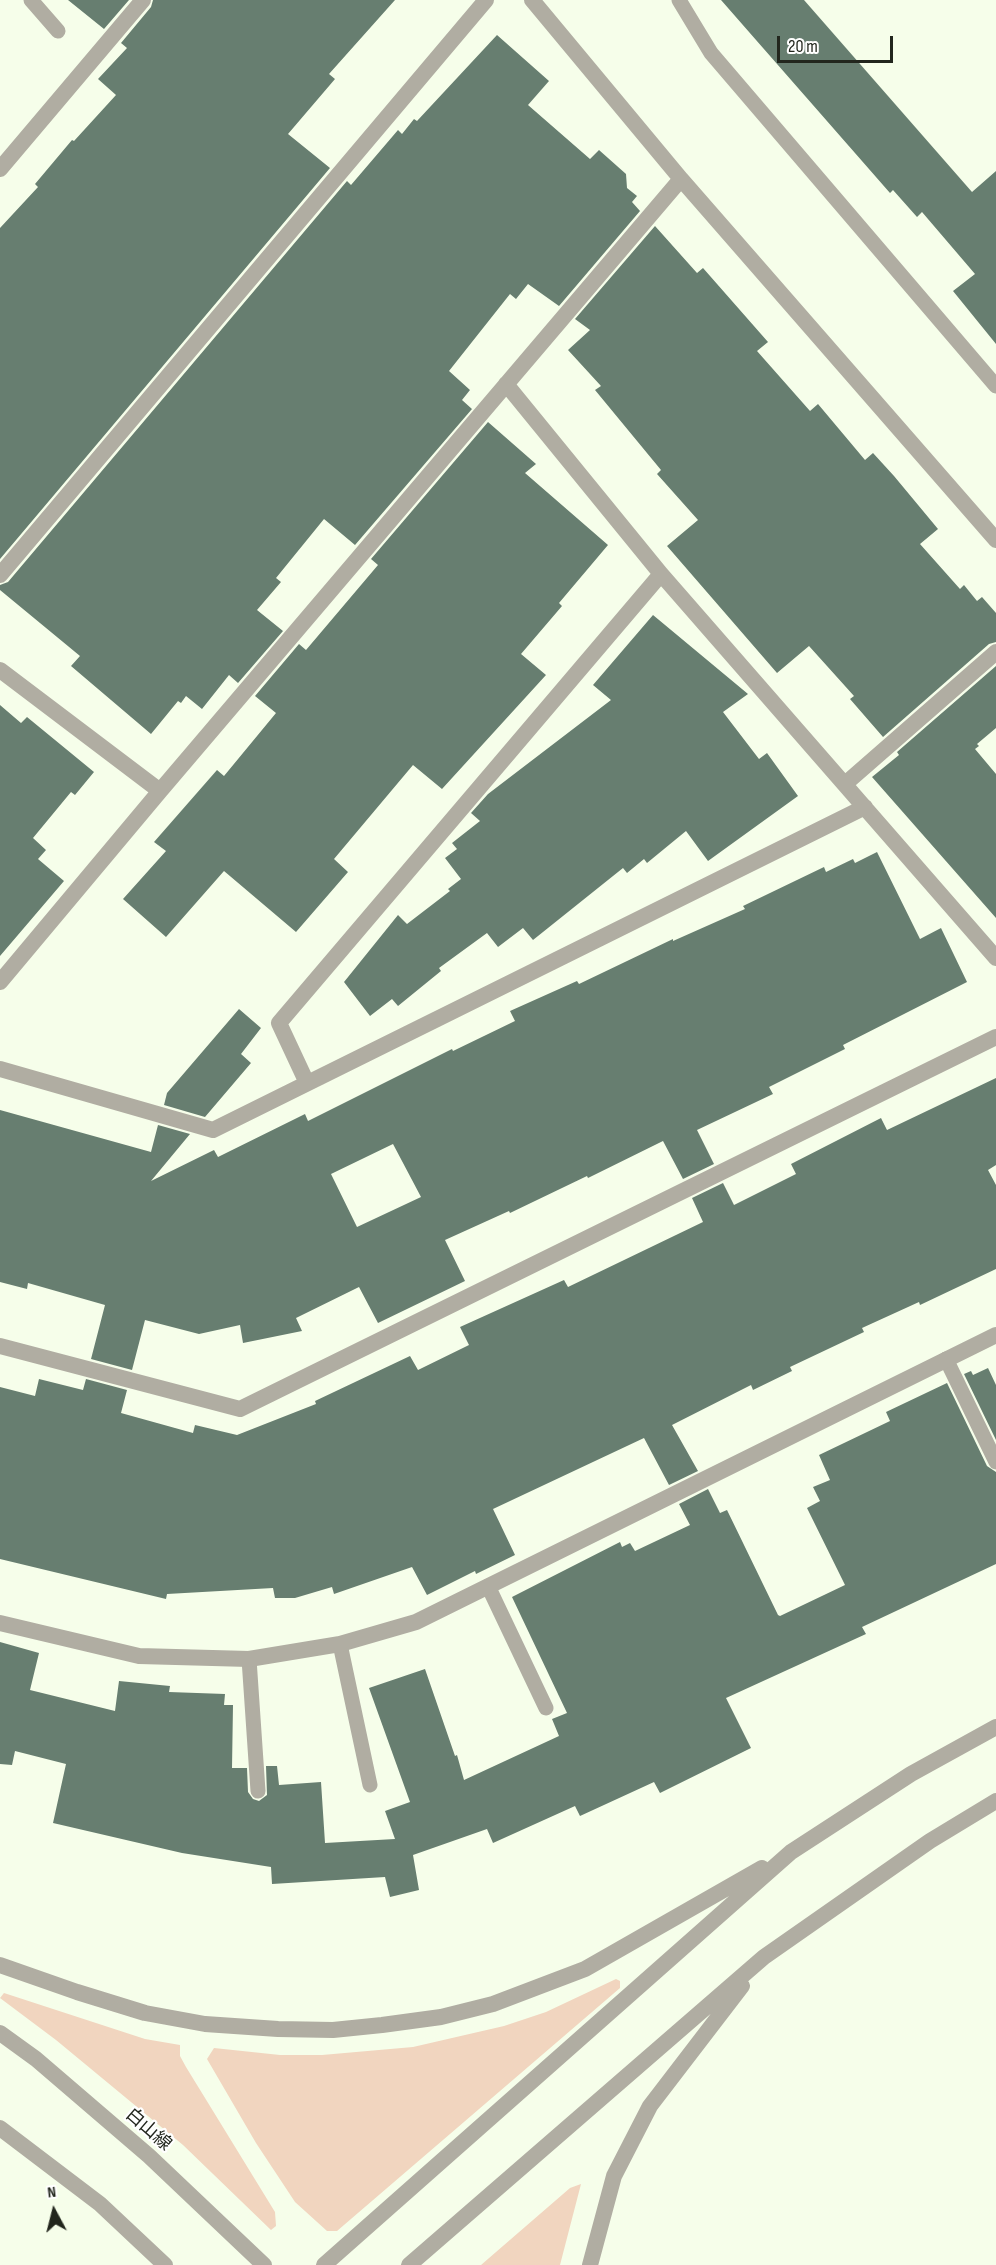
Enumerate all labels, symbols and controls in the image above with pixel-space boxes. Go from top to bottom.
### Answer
scale bar [780,24,896,62]
text: 20 m [788,36,818,57]
street label: 白山線 [121,2104,175,2156]
north arrow [24,2181,84,2241]
text: N [46,2183,57,2203]

